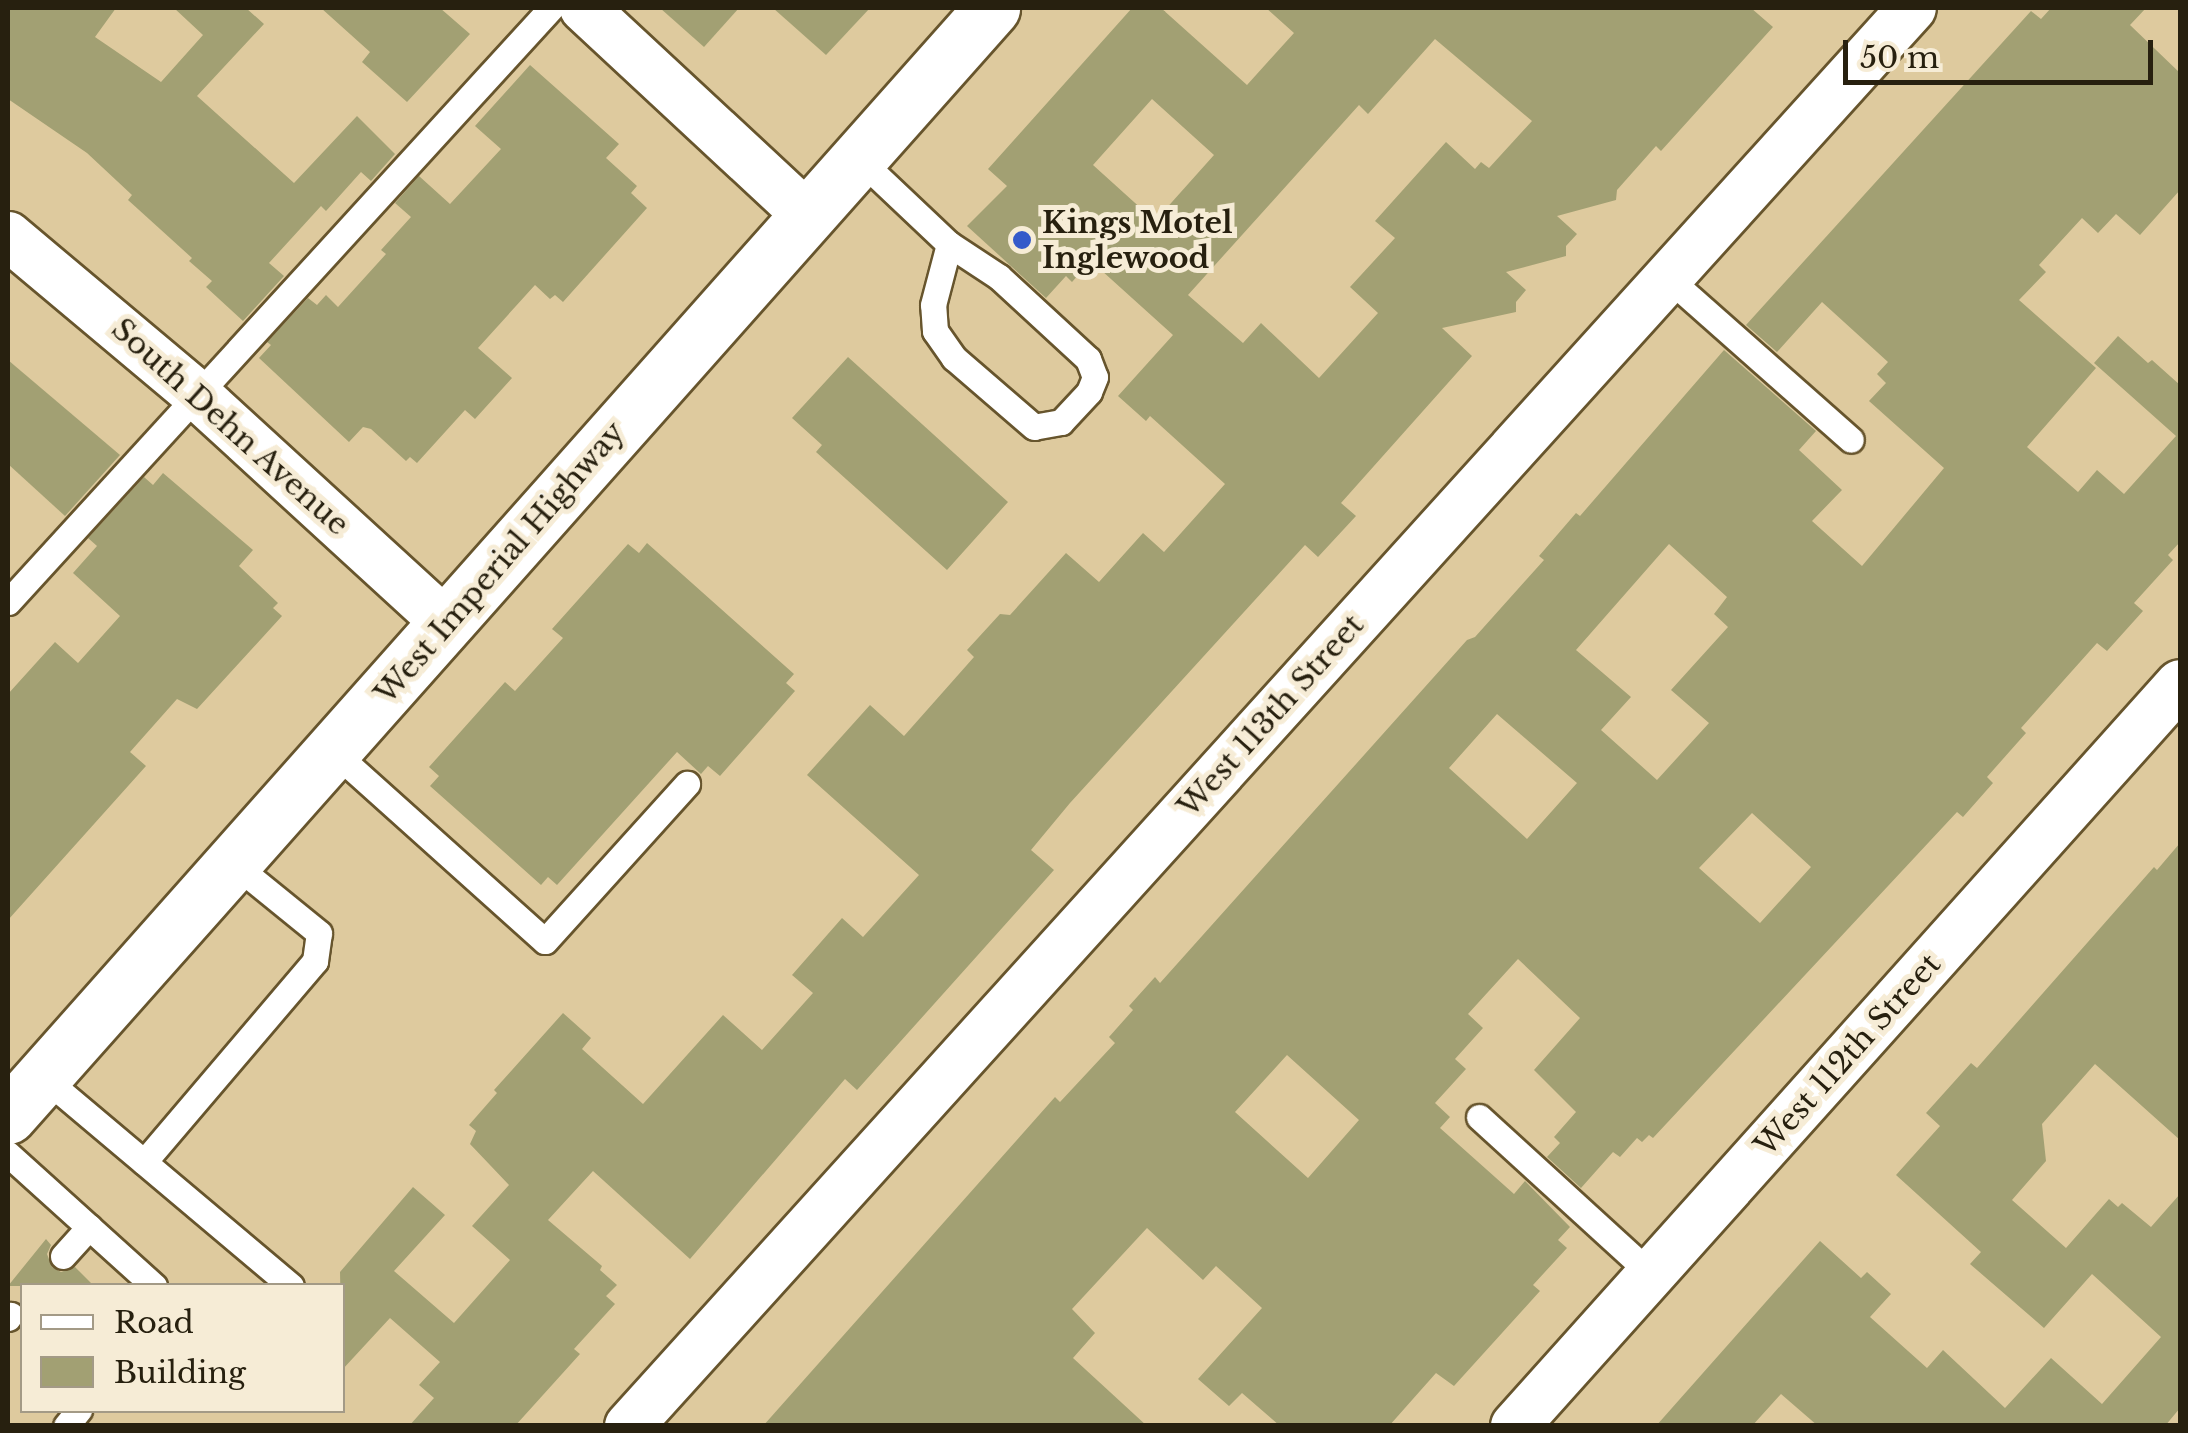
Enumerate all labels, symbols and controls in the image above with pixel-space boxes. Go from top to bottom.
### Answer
scale bar [1848,20,2158,82]
text: 50 m [1860,39,1939,76]
place label: Kings Motel Inglewood [1042,205,1233,276]
marker: Kings Motel Inglewood [1011,229,1033,251]
street label: South Dehn Avenue [104,311,356,543]
street label: West Imperial Highway [368,415,632,711]
street label: West 113th Street [1171,607,1371,825]
street label: West 112th Street [1748,946,1948,1164]
legend [20,1283,345,1413]
text: Road [114,1304,194,1341]
text: Building [114,1354,246,1391]

